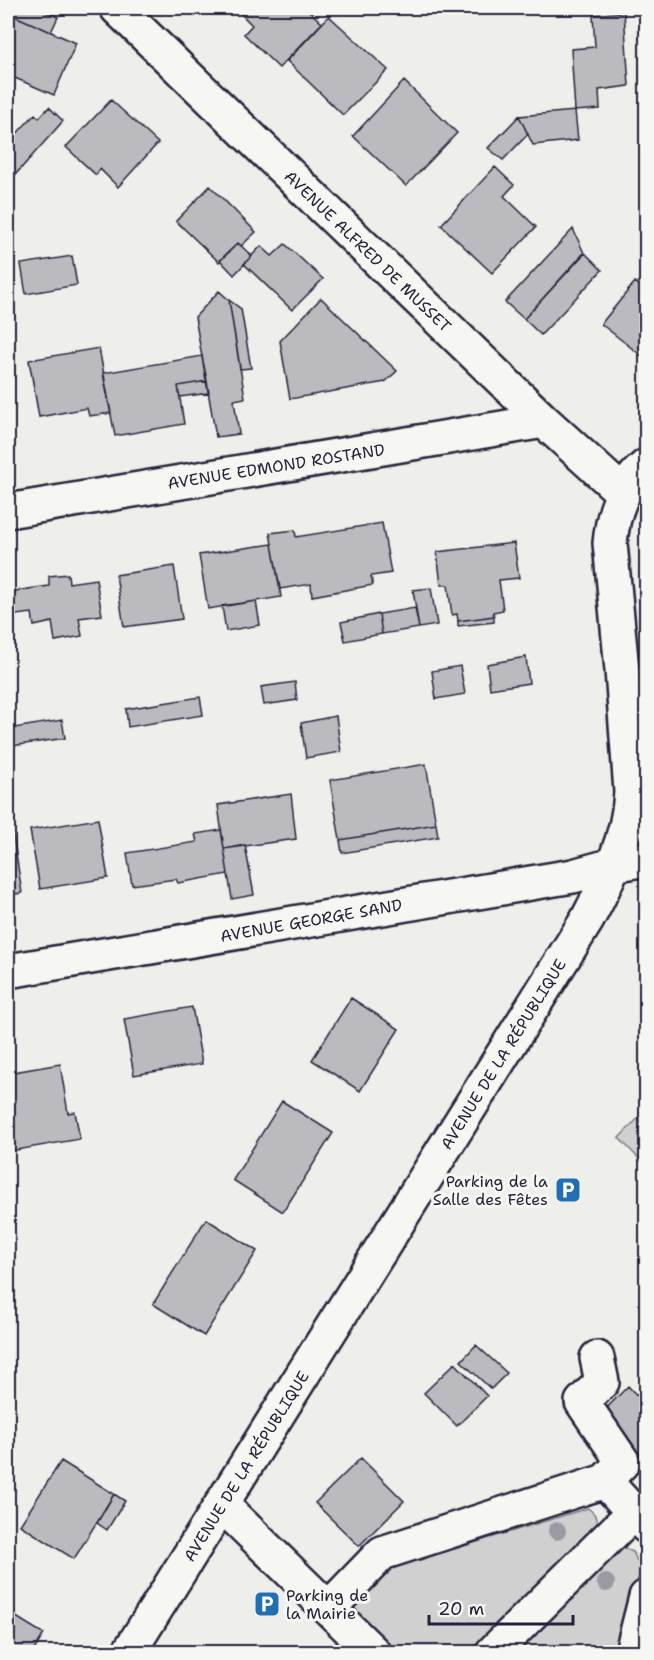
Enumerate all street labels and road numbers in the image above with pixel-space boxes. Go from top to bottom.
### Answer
street label: AVENUE ALFRED DE MUSSET [280,166,456,337]
street label: AVENUE EDMOND ROSTAND [166,439,386,494]
street label: AVENUE GEORGE SAND [218,894,404,947]
street label: AVENUE DE LA RÉPUBLIQUE [436,955,571,1154]
street label: AVENUE DE LA RÉPUBLIQUE [179,1367,314,1566]

